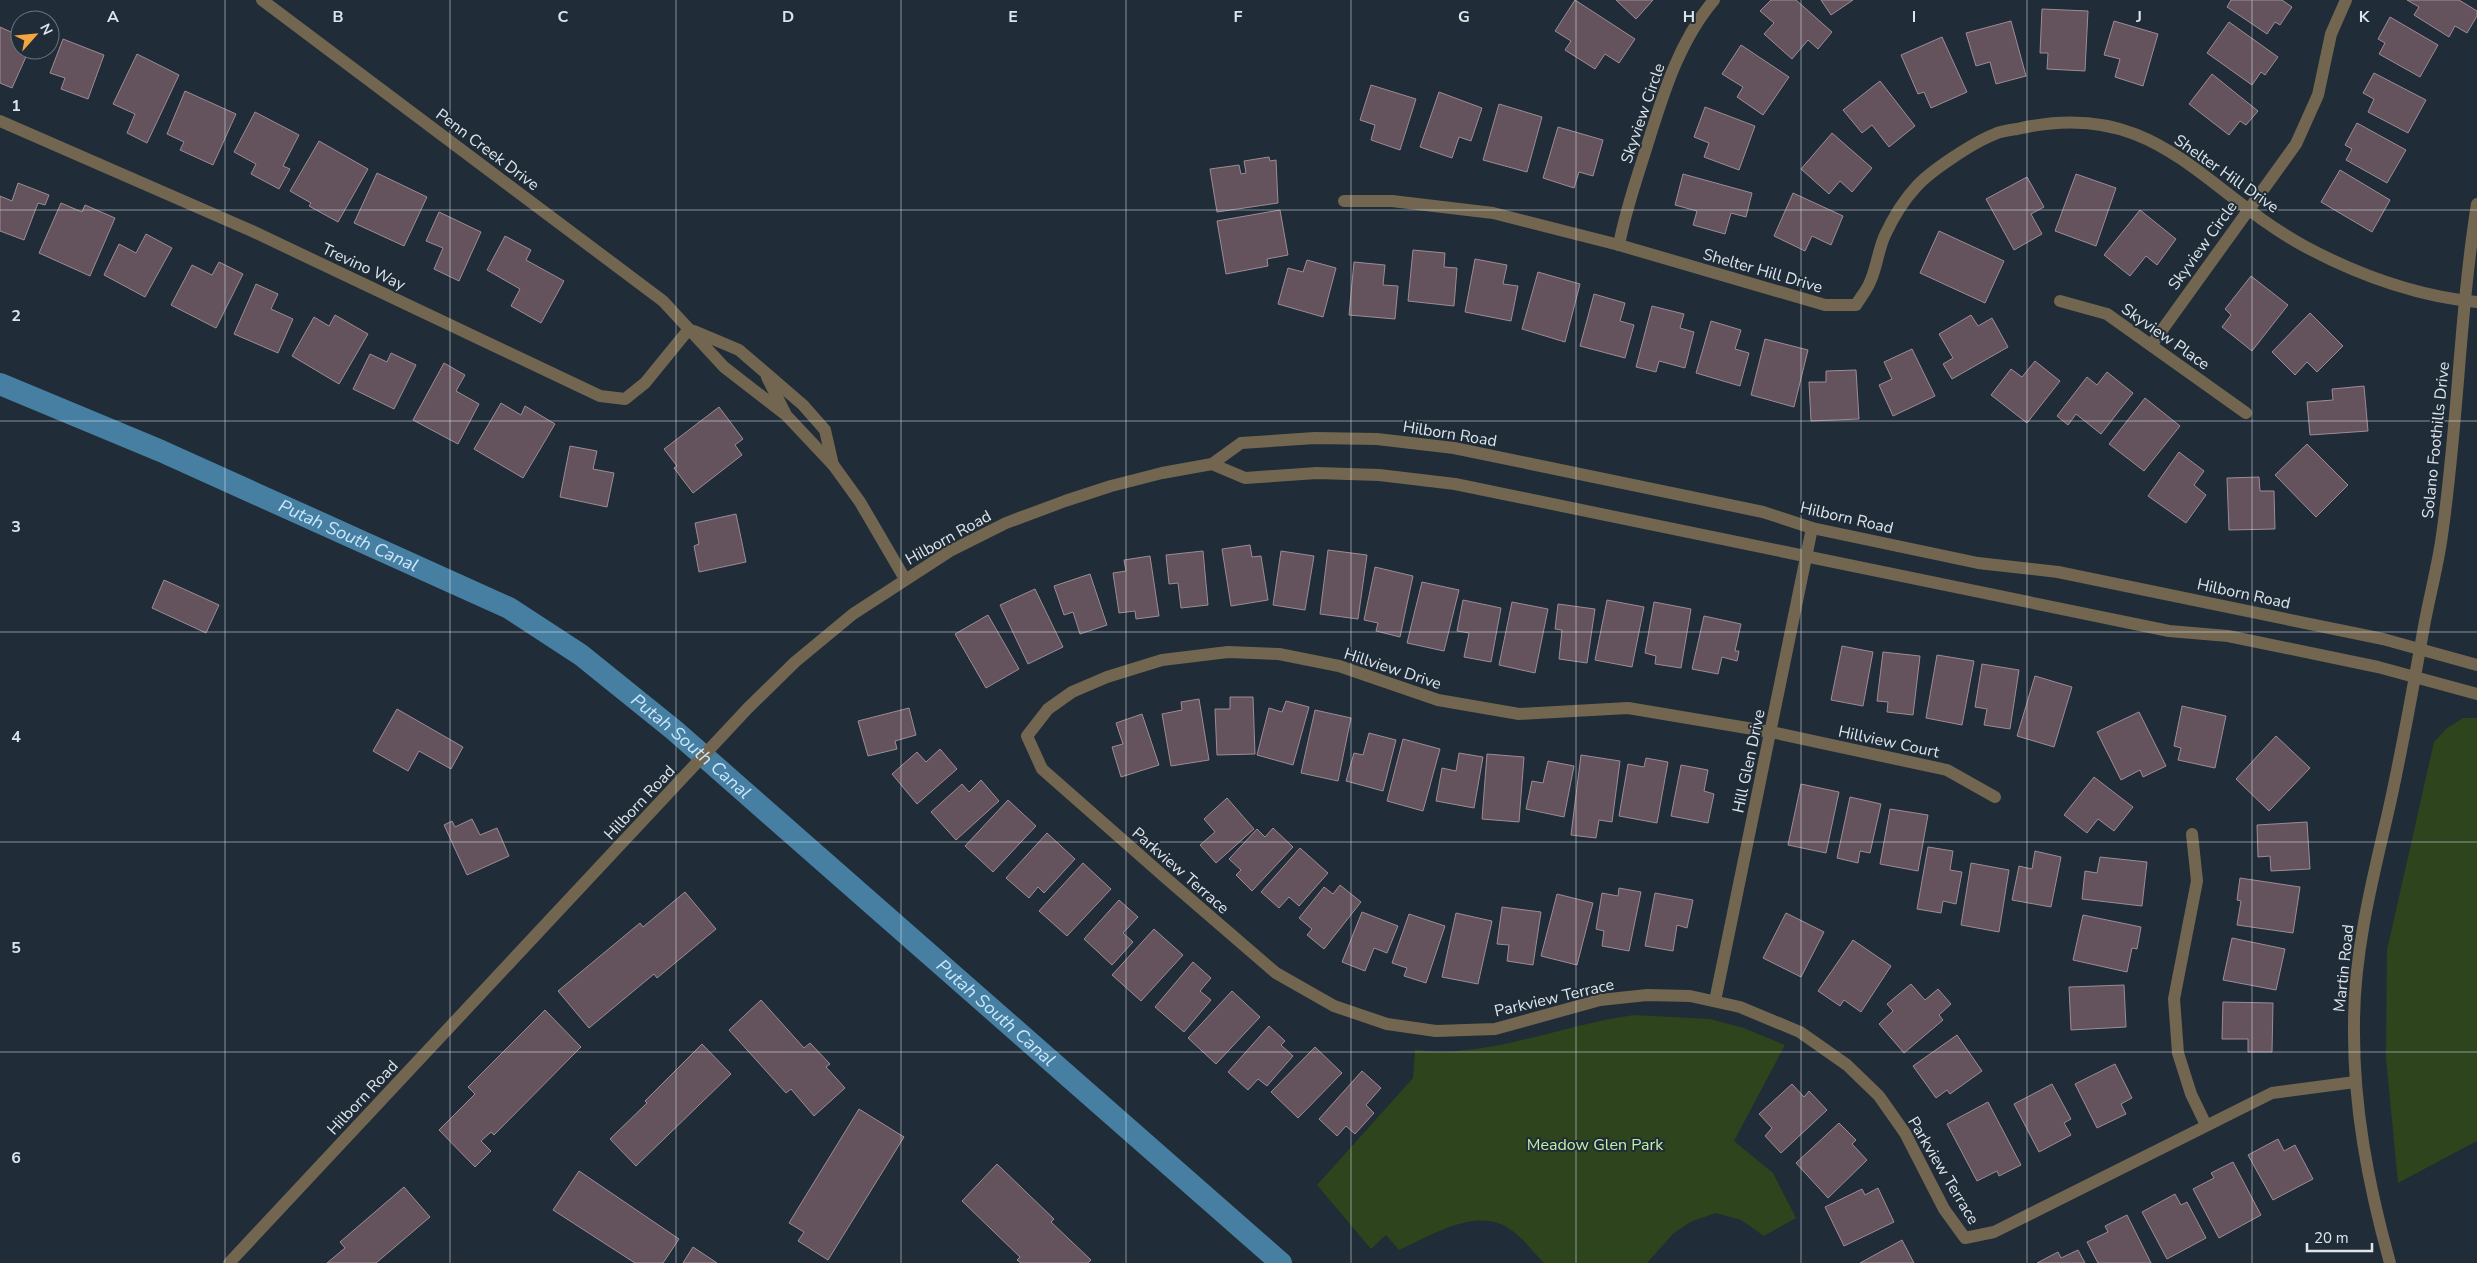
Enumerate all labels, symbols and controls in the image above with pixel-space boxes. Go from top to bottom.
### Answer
text: A [107,6,119,28]
text: B [332,6,344,28]
text: C [558,6,569,28]
text: D [782,6,794,28]
text: E [1008,6,1018,28]
text: F [1234,6,1243,28]
text: G [1458,6,1470,28]
text: H [1683,6,1695,28]
text: I [1912,6,1916,28]
text: J [2135,6,2142,28]
text: K [2359,6,2371,28]
north arrow [10,10,60,60]
text: N [35,20,57,38]
street label: Skyview Circle [1615,60,1670,166]
text: 1 [11,95,21,117]
street label: Penn Creek Drive [431,104,544,196]
street label: Shelter Hill Drive [2170,129,2283,218]
street label: Skyview Circle [2163,197,2242,294]
street label: Trevino Way [318,238,410,296]
street label: Shelter Hill Drive [1700,243,1825,299]
street label: Skyview Place [2117,298,2214,375]
text: 2 [11,305,21,327]
street label: Solano Foothills Drive [2417,360,2455,520]
street label: Hilborn Road [1401,416,1498,452]
water label: Putah South Canal [275,494,422,578]
street label: Hilborn Road [1798,497,1896,539]
street label: Hilborn Road [902,505,995,571]
text: 3 [11,516,21,538]
street label: Hilborn Road [2195,573,2293,615]
street label: Hillview Drive [1341,643,1444,695]
water label: Putah South Canal [626,688,756,804]
street label: Hill Glen Drive [1727,707,1771,815]
street label: Hillview Court [1836,721,1942,764]
text: 4 [11,726,21,748]
street label: Hilborn Road [599,760,680,845]
street label: Parkview Terrace [1127,822,1234,919]
street label: Martin Road [2328,923,2360,1013]
text: 5 [11,937,21,959]
water label: Putah South Canal [931,954,1061,1071]
street label: Parkview Terrace [1492,974,1616,1022]
street label: Hilborn Road [322,1055,403,1140]
street label: Parkview Terrace [1902,1112,1984,1229]
park label: Meadow Glen Park [1527,1134,1664,1156]
text: 6 [11,1147,21,1169]
scale bar [2307,1220,2372,1252]
text: 20 m [2314,1228,2349,1248]

